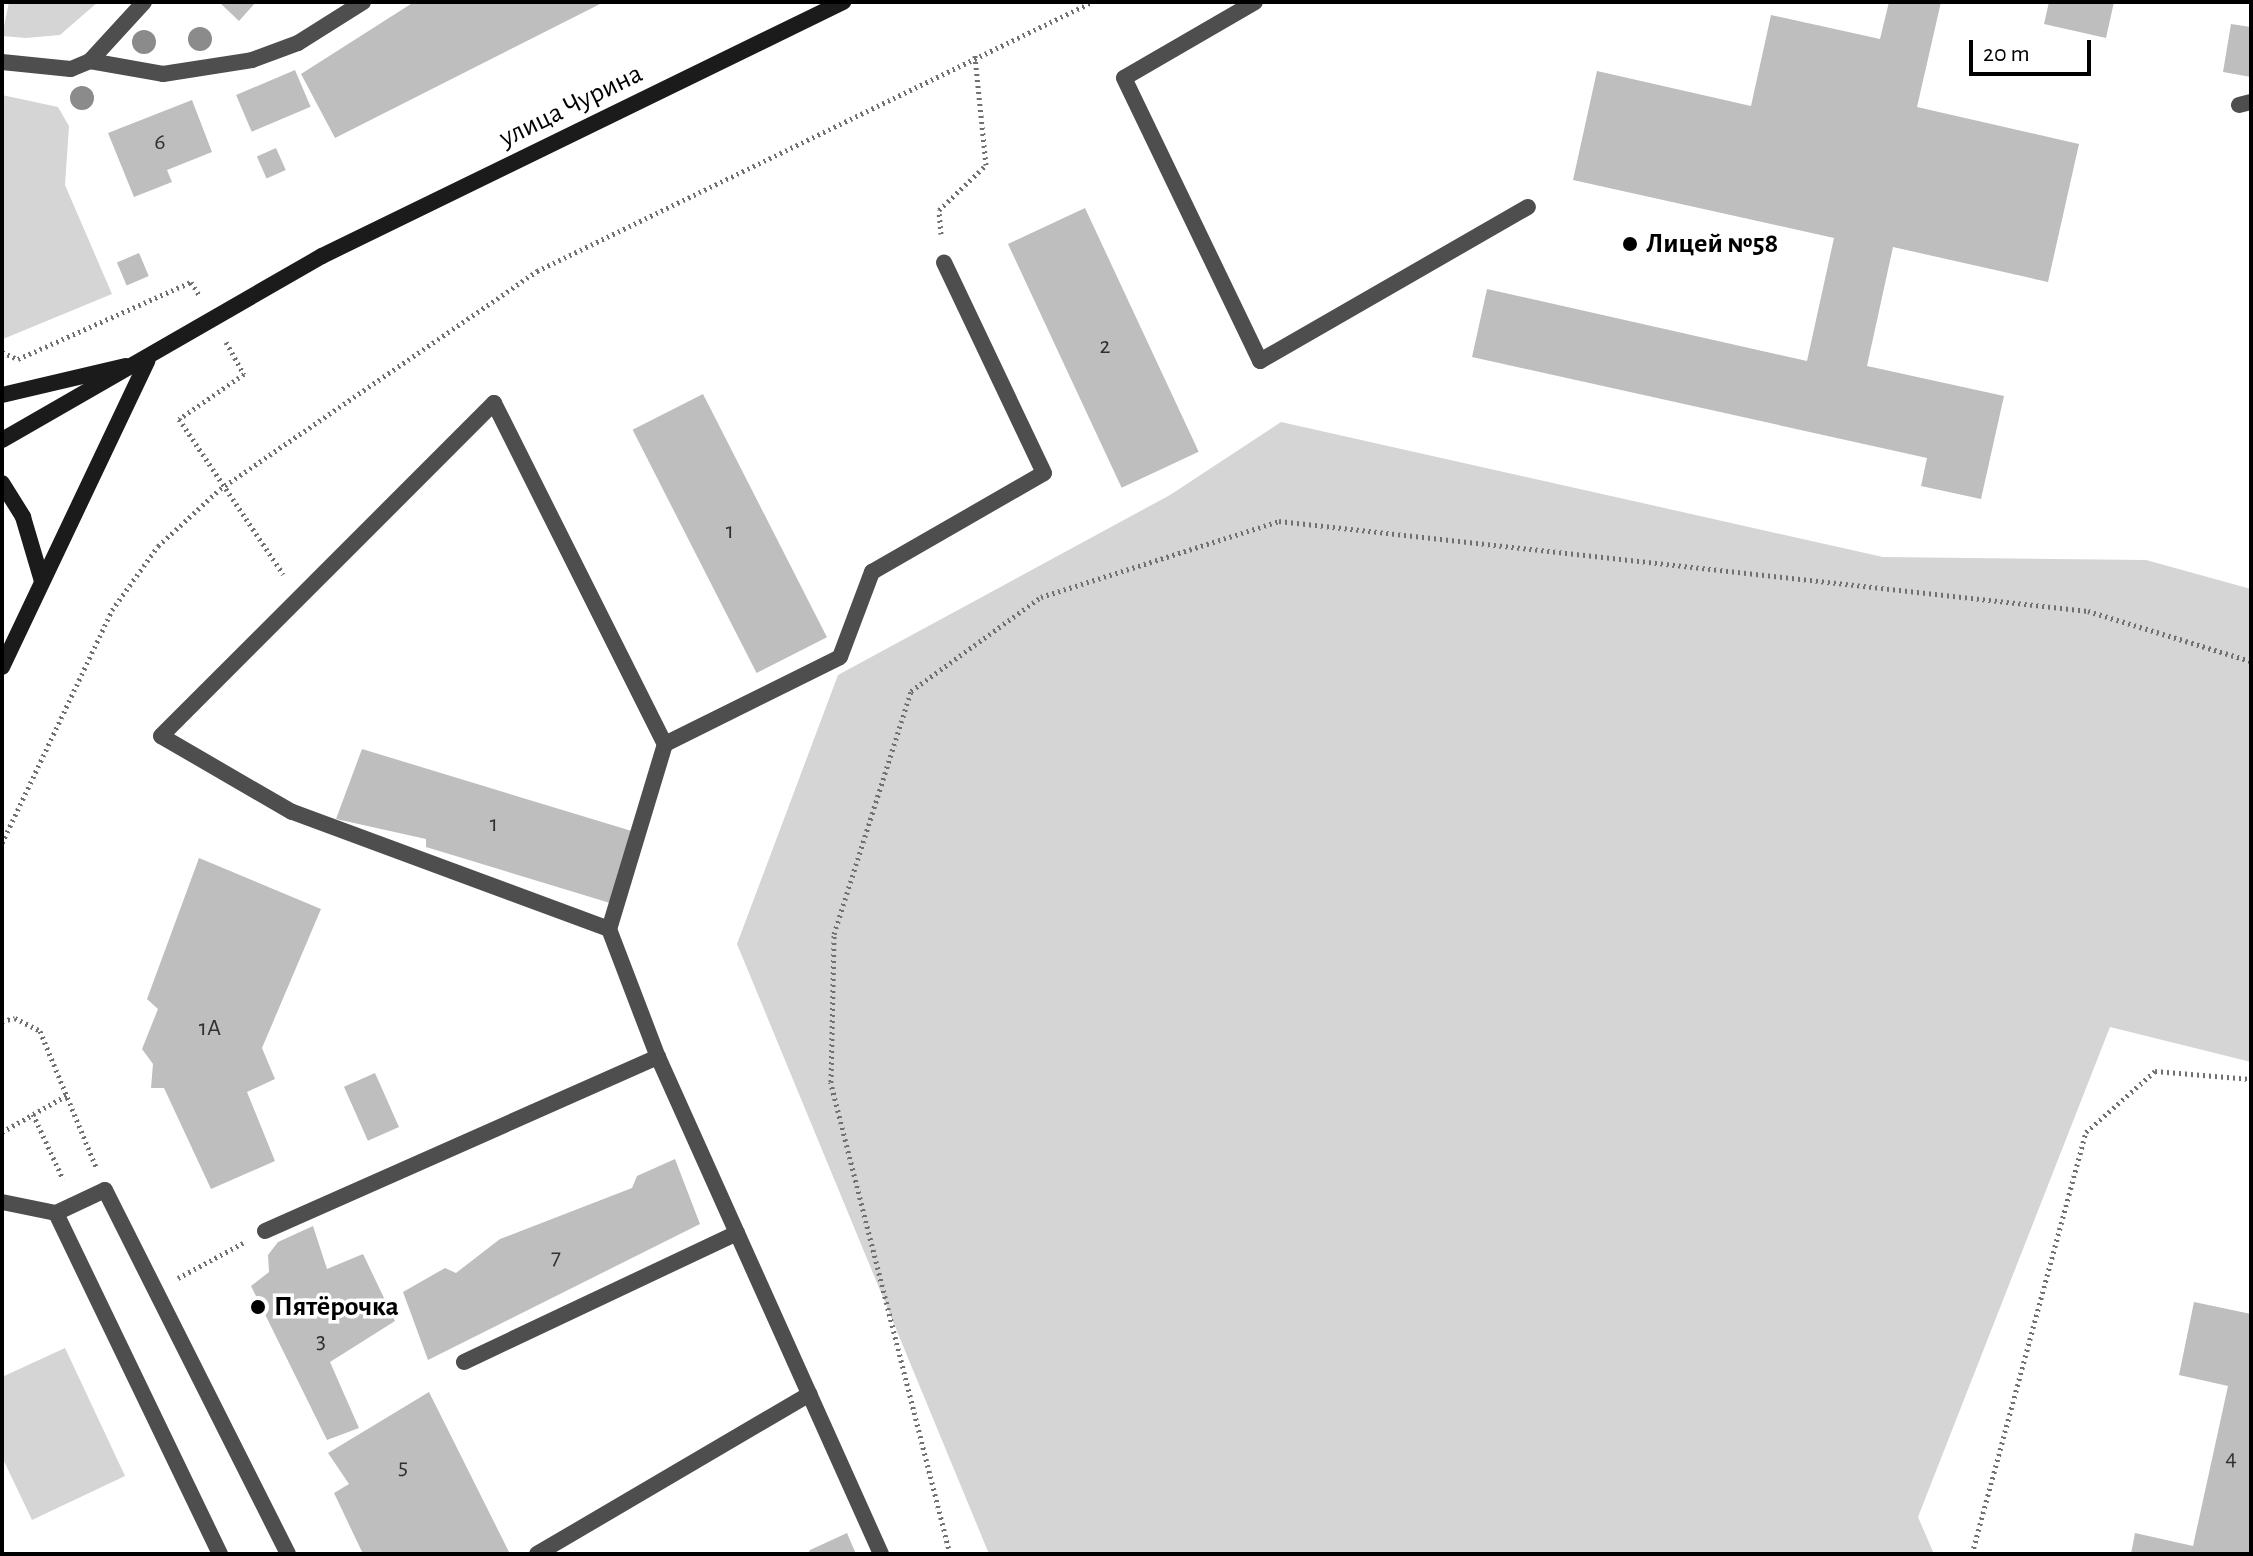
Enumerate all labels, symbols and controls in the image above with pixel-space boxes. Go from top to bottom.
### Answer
scale bar [1973,24,2095,74]
text: 20 m [1983,42,2030,66]
street label: улица Чурина [494,57,648,155]
house number: 6 [154,129,166,157]
place label: Лицей №58 [1646,227,1778,261]
marker: Лицей №58 [1621,235,1639,253]
house number: 2 [1100,333,1110,361]
house number: 1 [726,518,734,546]
house number: 1 [490,811,498,839]
house number: 1А [199,1015,221,1043]
house number: 7 [551,1244,561,1272]
place label: Пятёрочка [274,1290,399,1324]
marker: Пятёрочка [249,1298,267,1316]
house number: 3 [316,1328,326,1356]
house number: 4 [2225,1445,2237,1473]
house number: 5 [398,1454,408,1482]

